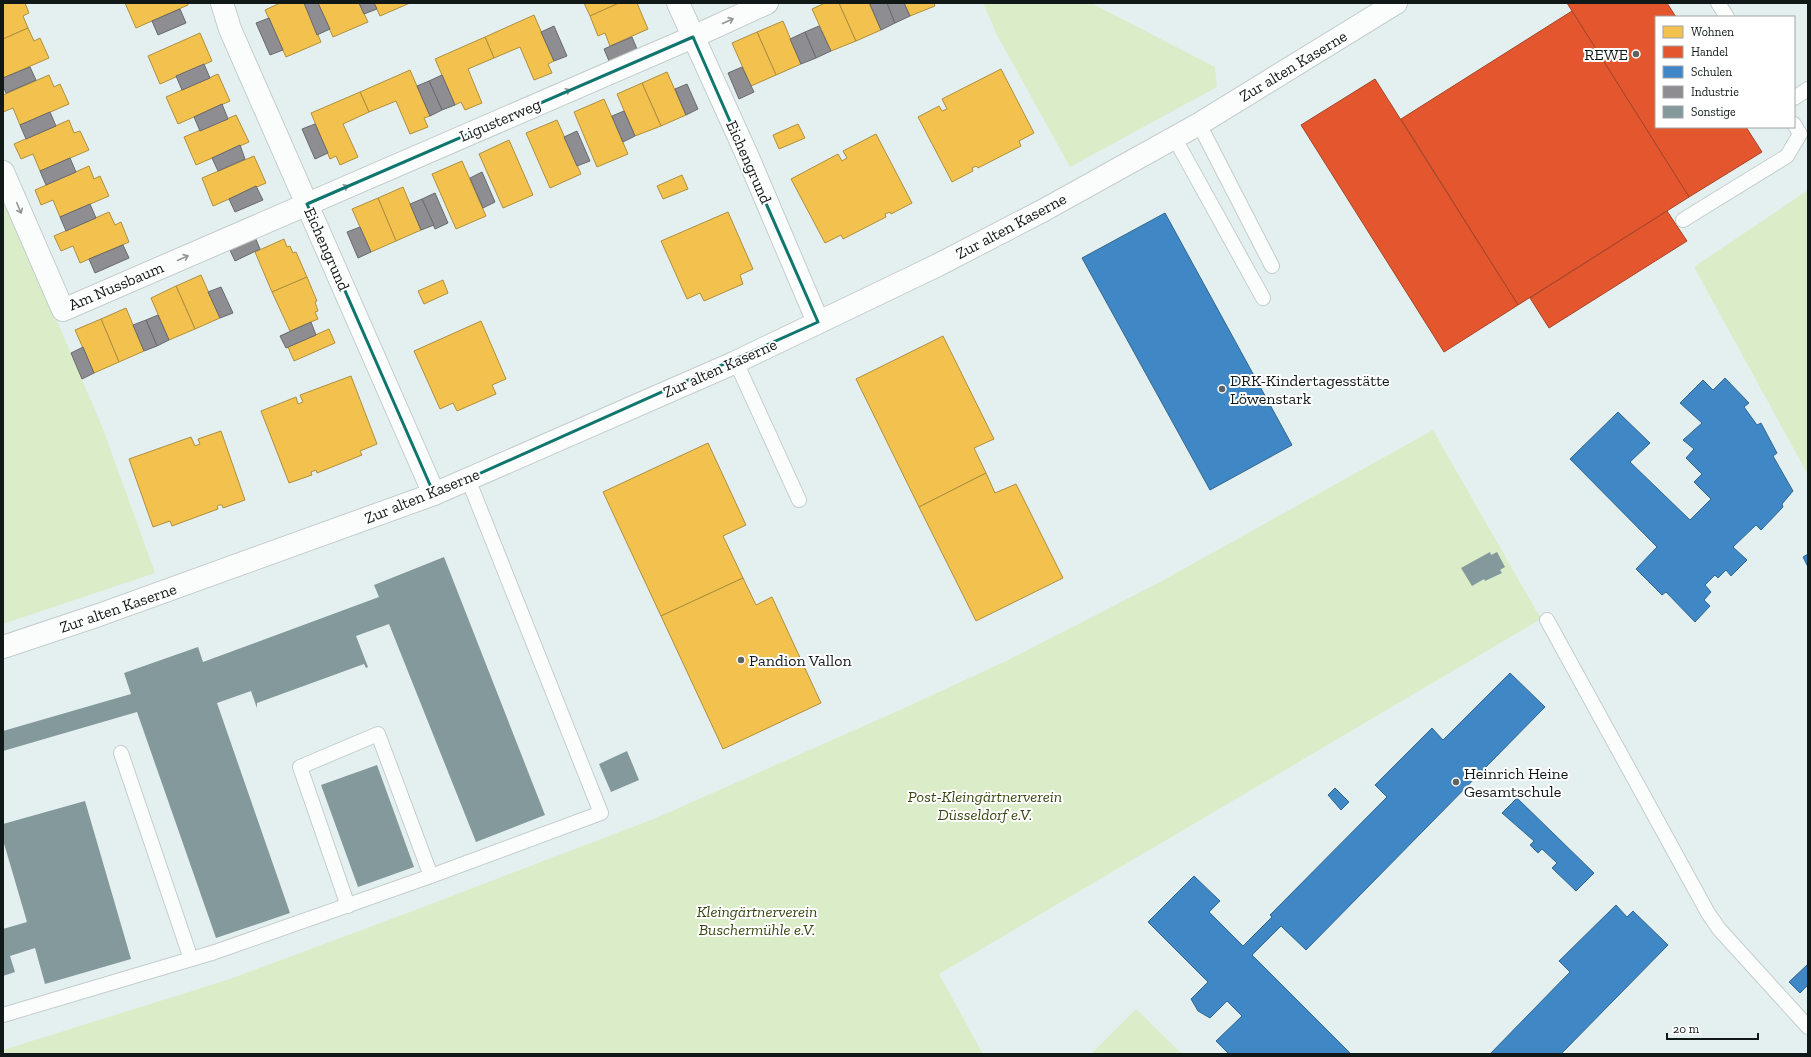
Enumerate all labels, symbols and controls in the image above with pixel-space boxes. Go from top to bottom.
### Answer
legend [1655,16,1795,128]
one-way arrow [722,17,734,24]
text: Wohnen [1691,25,1734,39]
street label: Zur alten Kaserne [1236,26,1350,106]
place label: REWE [1584,45,1628,64]
text: Handel [1691,45,1728,59]
marker: REWE [1631,49,1641,59]
text: Schulen [1691,65,1732,79]
text: Industrie [1691,85,1739,99]
one-way arrow [558,88,570,96]
street label: Ligusterweg [456,94,544,146]
text: Sonstige [1691,105,1736,119]
street label: Eichengrund [722,117,776,207]
one-way arrow [336,184,348,192]
street label: Zur alten Kaserne [953,189,1069,263]
one-way arrow [15,201,23,213]
street label: Eichengrund [300,204,354,294]
one-way arrow [176,254,188,261]
street label: Am Nussbaum [66,257,167,315]
street label: Zur alten Kaserne [660,334,780,402]
place label: DRK-Kindertagesstätte Löwenstark [1230,371,1390,408]
marker: DRK-Kindertagesstätte Löwenstark [1217,384,1227,394]
street label: Zur alten Kaserne [362,464,482,528]
street label: Zur alten Kaserne [57,579,179,637]
place label: Pandion Vallon [749,651,853,670]
marker: Pandion Vallon [736,655,746,665]
place label: Heinrich Heine Gesamtschule [1464,764,1568,801]
marker: Heinrich Heine Gesamtschule [1451,777,1461,787]
park label: Post-Kleingärtnerverein Düsseldorf e.V. [908,787,1062,824]
park label: Kleingärtnerverein Buschermühle e.V. [697,902,817,939]
scale bar [1667,1015,1758,1041]
text: 20 m [1673,1022,1700,1036]

